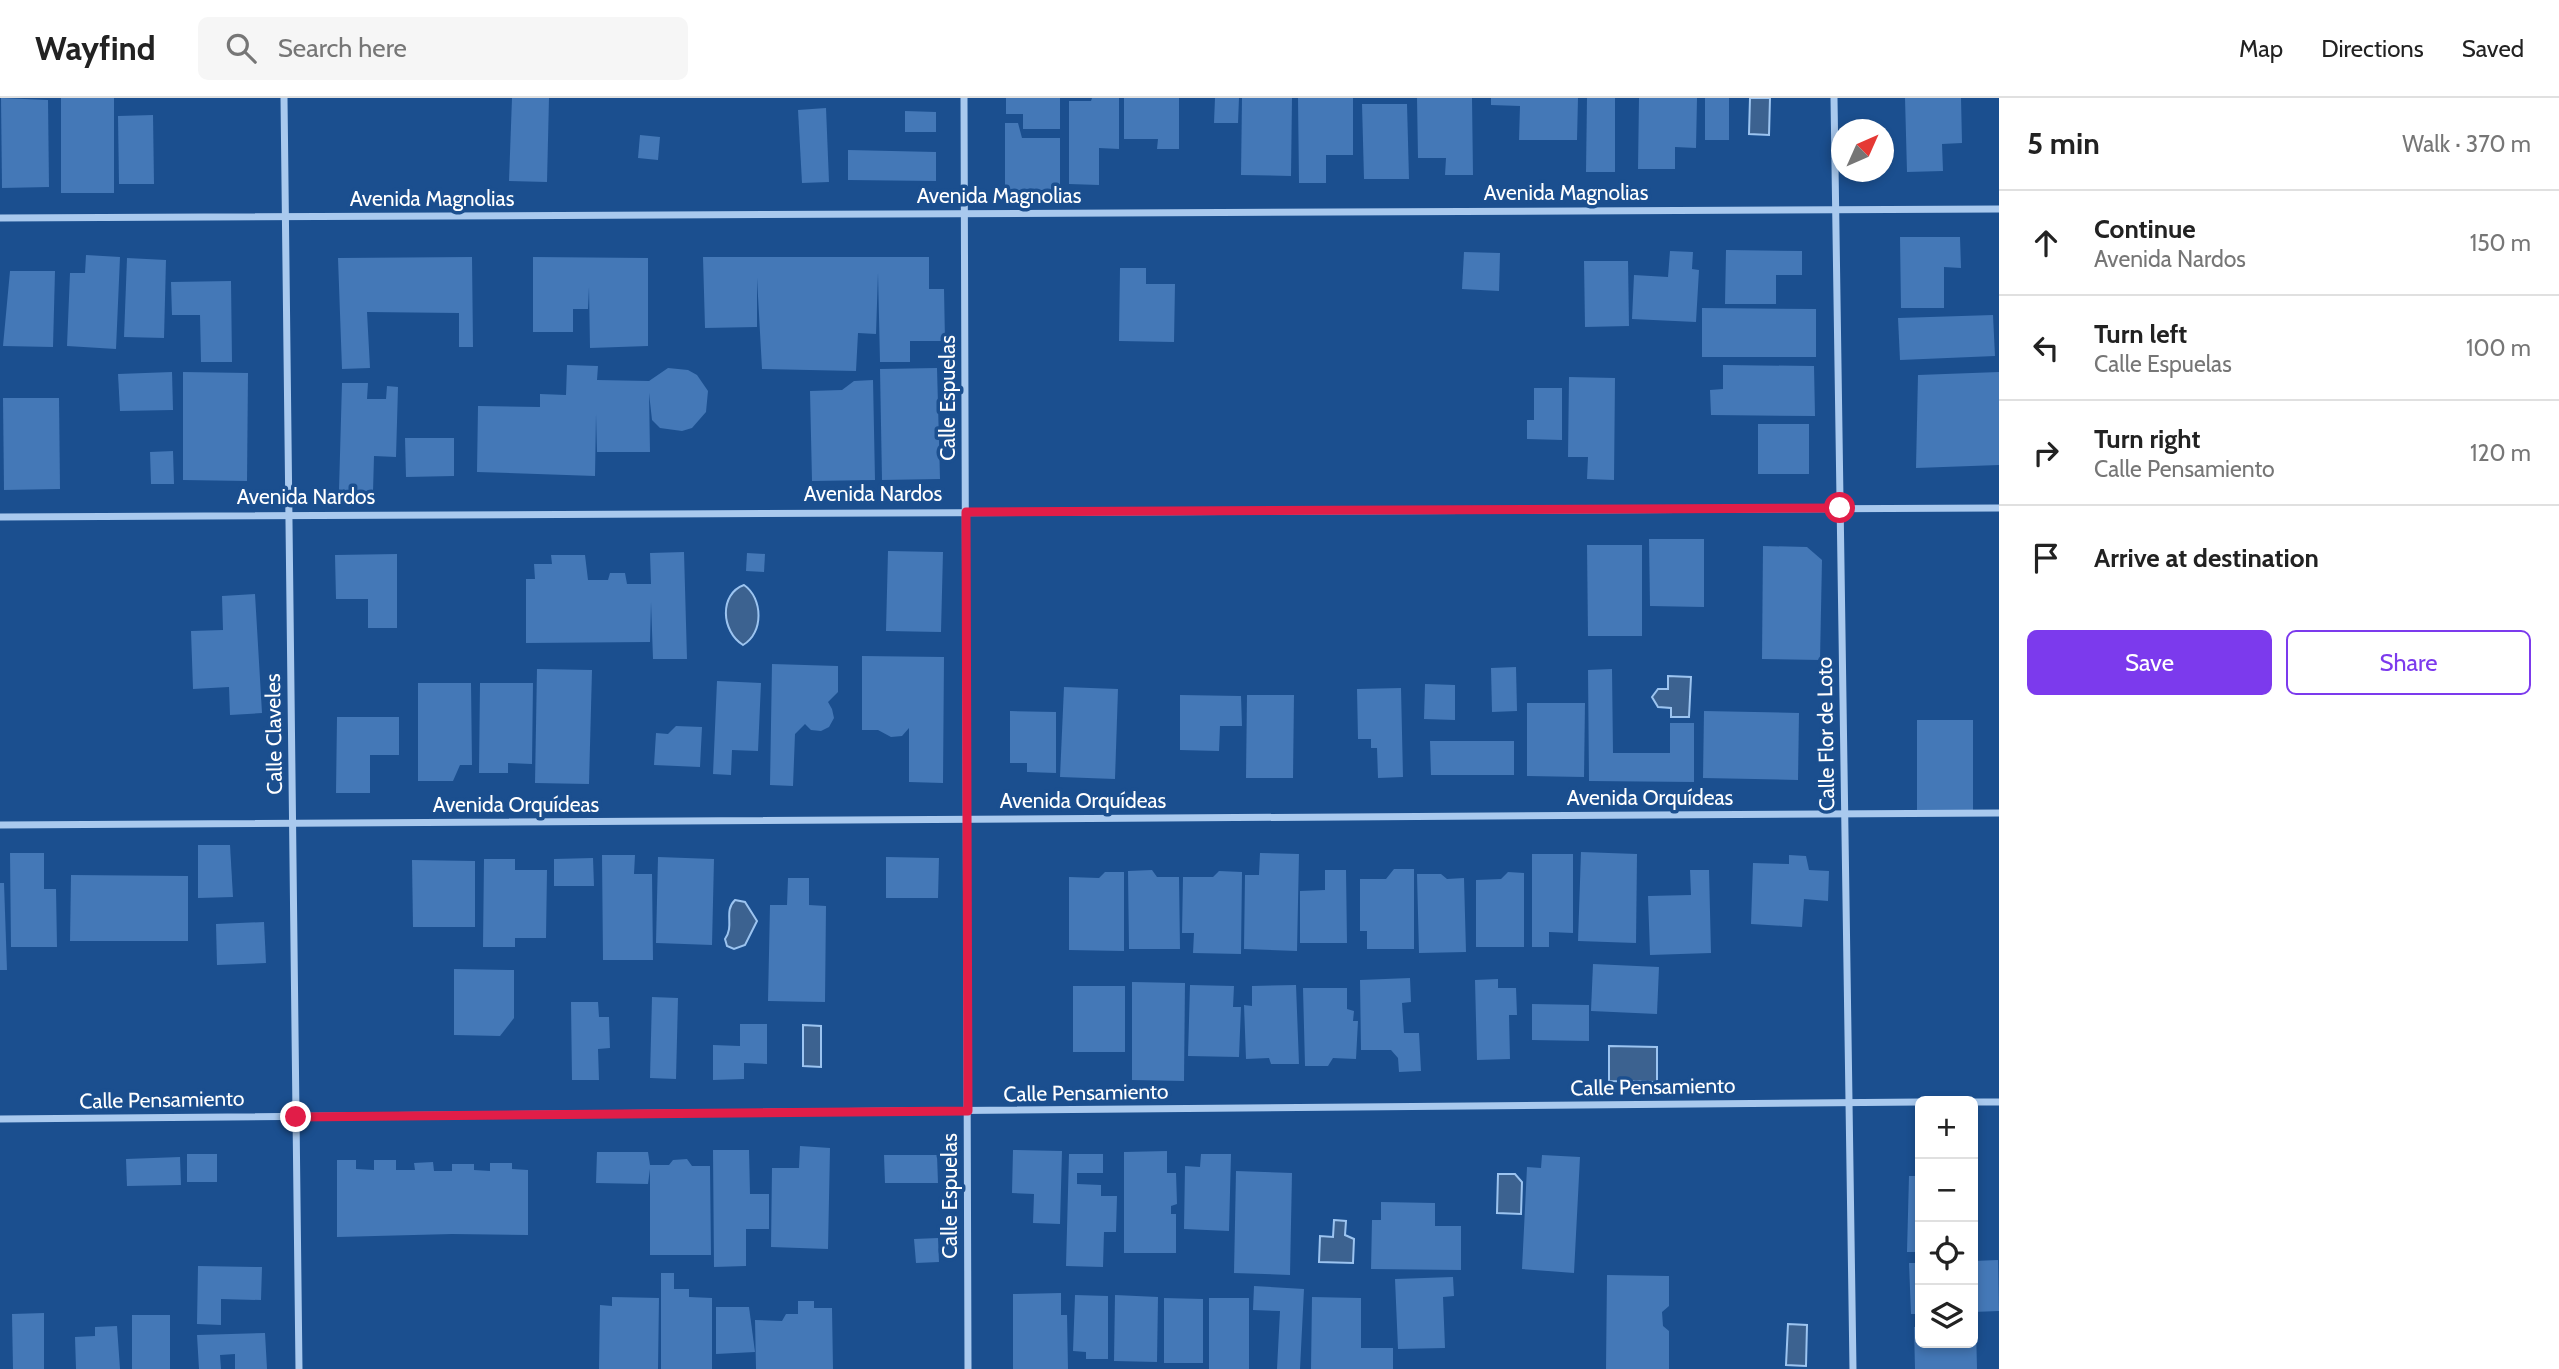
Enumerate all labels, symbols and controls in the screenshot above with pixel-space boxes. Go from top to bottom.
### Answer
search box [198,17,688,80]
text: Wayfind [35,28,156,68]
icon: search [222,29,260,67]
text: Search here [278,32,407,64]
text: Map [2239,34,2283,63]
text: Directions [2321,34,2424,63]
text: Saved [2462,34,2524,63]
north arrow [1831,119,1894,182]
text: 5 min [2027,125,2100,162]
text: Walk · 370 m [2402,130,2531,158]
street label: Avenida Magnolias [1484,180,1649,205]
street label: Avenida Magnolias [917,183,1082,208]
street label: Avenida Magnolias [350,186,515,211]
text: Continue [2094,213,2196,245]
icon: ahead [2027,224,2065,262]
text: 150 m [2470,229,2531,257]
text: Avenida Nardos [2094,245,2246,273]
text: Turn left [2094,318,2187,350]
icon: left [2027,329,2065,367]
text: 100 m [2466,334,2531,362]
street label: Calle Espuelas [935,335,960,461]
text: Calle Espuelas [2094,350,2232,378]
text: Turn right [2094,423,2200,455]
icon: right [2027,434,2065,472]
text: 120 m [2470,439,2531,467]
text: Calle Pensamiento [2094,455,2275,483]
street label: Avenida Nardos [804,481,943,506]
street label: Avenida Nardos [237,484,376,509]
route start [1824,492,1855,523]
icon: arrive [2027,539,2065,577]
text: Arrive at destination [2094,542,2319,574]
button: Save [2027,630,2272,695]
button: Share [2286,630,2531,695]
street label: Calle Flor de Loto [1812,657,1839,811]
street label: Calle Claveles [260,673,287,795]
street label: Avenida Orquídeas [1567,785,1734,810]
street label: Avenida Orquídeas [1000,788,1167,813]
street label: Avenida Orquídeas [433,792,600,817]
street label: Calle Pensamiento [1570,1073,1736,1100]
street label: Calle Pensamiento [1003,1079,1169,1106]
street label: Calle Pensamiento [79,1086,245,1113]
map controls [1915,1096,1978,1348]
button: + [1915,1096,1978,1159]
route end [280,1101,311,1132]
street label: Calle Espuelas [937,1133,962,1259]
button: − [1915,1159,1978,1222]
button: locate [1915,1222,1978,1285]
button: layers [1915,1285,1978,1348]

